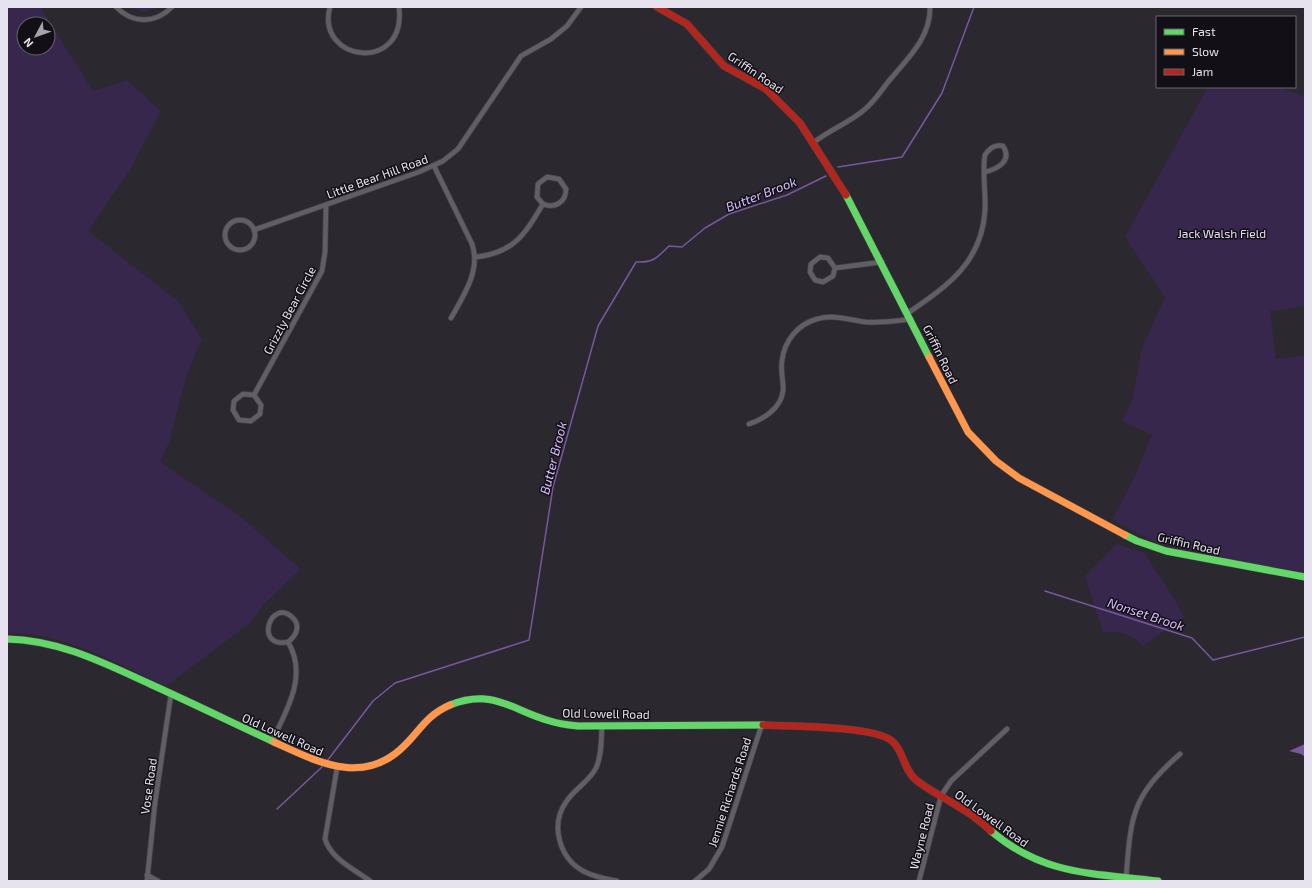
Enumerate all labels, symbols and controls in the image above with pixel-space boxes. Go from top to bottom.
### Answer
north arrow [16,16,56,56]
legend [1156,16,1296,88]
text: Fast [1192,24,1216,38]
text: N [21,36,36,50]
text: Slow [1192,44,1219,58]
street label: Griffin Road [726,48,786,96]
text: Jam [1192,64,1213,78]
street label: Little Bear Hill Road [324,151,430,201]
water label: Butter Brook [723,173,799,215]
park label: Jack Walsh Field [1178,226,1266,240]
street label: Grizzly Bear Circle [260,264,318,356]
street label: Griffin Road [921,322,961,386]
water label: Butter Brook [536,420,570,496]
street label: Griffin Road [1156,529,1222,557]
water label: Nonset Brook [1106,594,1187,634]
street label: Old Lowell Road [562,705,650,721]
street label: Old Lowell Road [240,710,326,758]
street label: Jennie Richards Road [705,735,753,849]
street label: Vose Road [137,757,159,815]
street label: Old Lowell Road [952,787,1032,849]
street label: Wayne Road [906,801,936,871]

